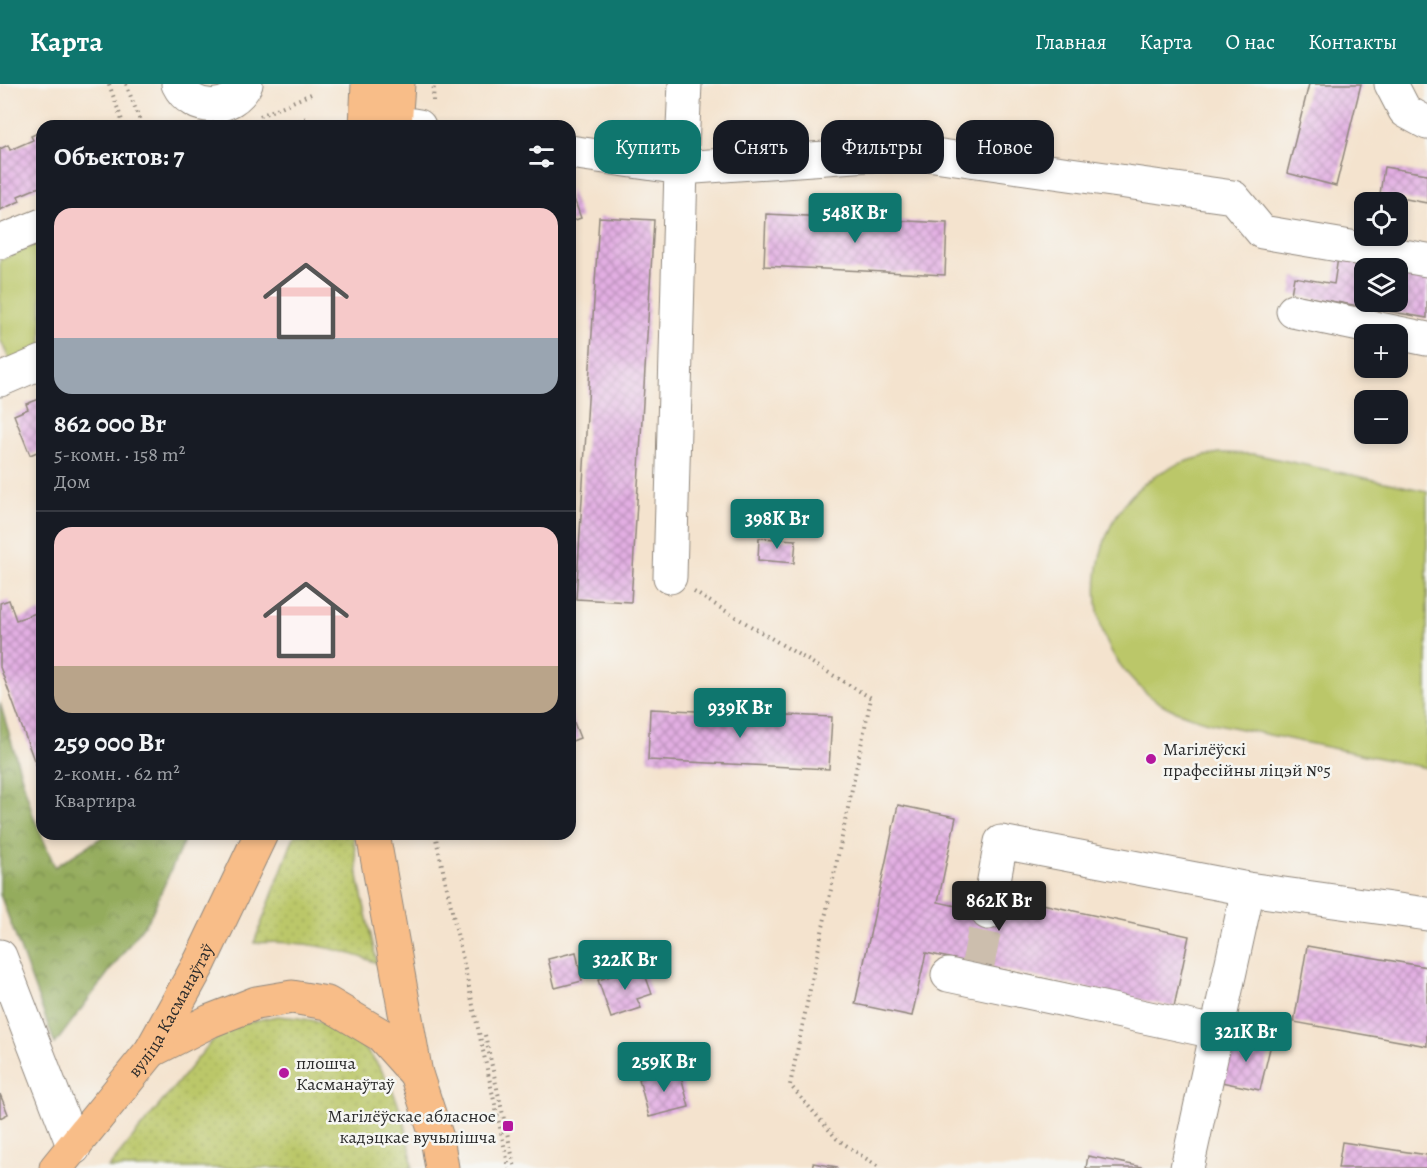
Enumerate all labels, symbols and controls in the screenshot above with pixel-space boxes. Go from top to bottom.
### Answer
text: Карта [30,23,103,61]
text: Главная [1035,28,1107,56]
text: Карта [1140,28,1192,56]
text: О нас [1225,28,1275,56]
text: Контакты [1308,28,1397,56]
chip: Купить [594,120,701,174]
chip: Снять [713,120,809,174]
chip: Фильтры [821,120,944,174]
chip: Новое [956,120,1054,174]
text: Объектов: 7 [54,139,184,174]
icon: filters [525,140,558,173]
map controls [1354,192,1408,444]
button: locate [1354,192,1408,246]
pin: 548K Br [800,193,910,244]
text: 548K Br [823,199,887,226]
icon: home [252,247,360,355]
button: layers [1354,258,1408,312]
button: + [1354,324,1408,378]
button: − [1354,390,1408,444]
text: 862 000 Br [54,406,166,441]
text: 5-комн. · 158 m² [54,441,185,468]
text: Дом [54,468,90,495]
pin: 398K Br [722,499,832,550]
text: 398K Br [745,505,809,532]
icon: home [252,566,360,674]
pin: 939K Br [685,688,795,739]
text: 939K Br [708,694,772,721]
text: 259 000 Br [54,725,165,760]
place label: Магілёўскі прафесійны ліцэй №5 [1163,737,1331,782]
marker: Магілёўскі прафесійны ліцэй №5 [1144,752,1158,766]
text: 2-комн. · 62 m² [54,760,180,787]
text: Квартира [54,787,136,814]
pin: 862K Br [944,881,1054,932]
text: 862K Br [966,887,1032,914]
street label: вуліца Касманаўтаў [123,939,219,1082]
pin: 322K Br [570,940,680,991]
text: 322K Br [592,946,658,973]
pin: 321K Br [1191,1012,1301,1063]
text: 321K Br [1215,1018,1277,1045]
pin: 259K Br [609,1042,719,1093]
text: 259K Br [632,1048,696,1075]
place label: плошча Касманаўтаў [296,1051,395,1096]
marker: плошча Касманаўтаў [277,1066,291,1080]
place label: Магілёўскае абласное кадэцкае вучылішча [328,1104,497,1149]
marker: Магілёўскае абласное кадэцкае вучылішча [501,1119,515,1133]

